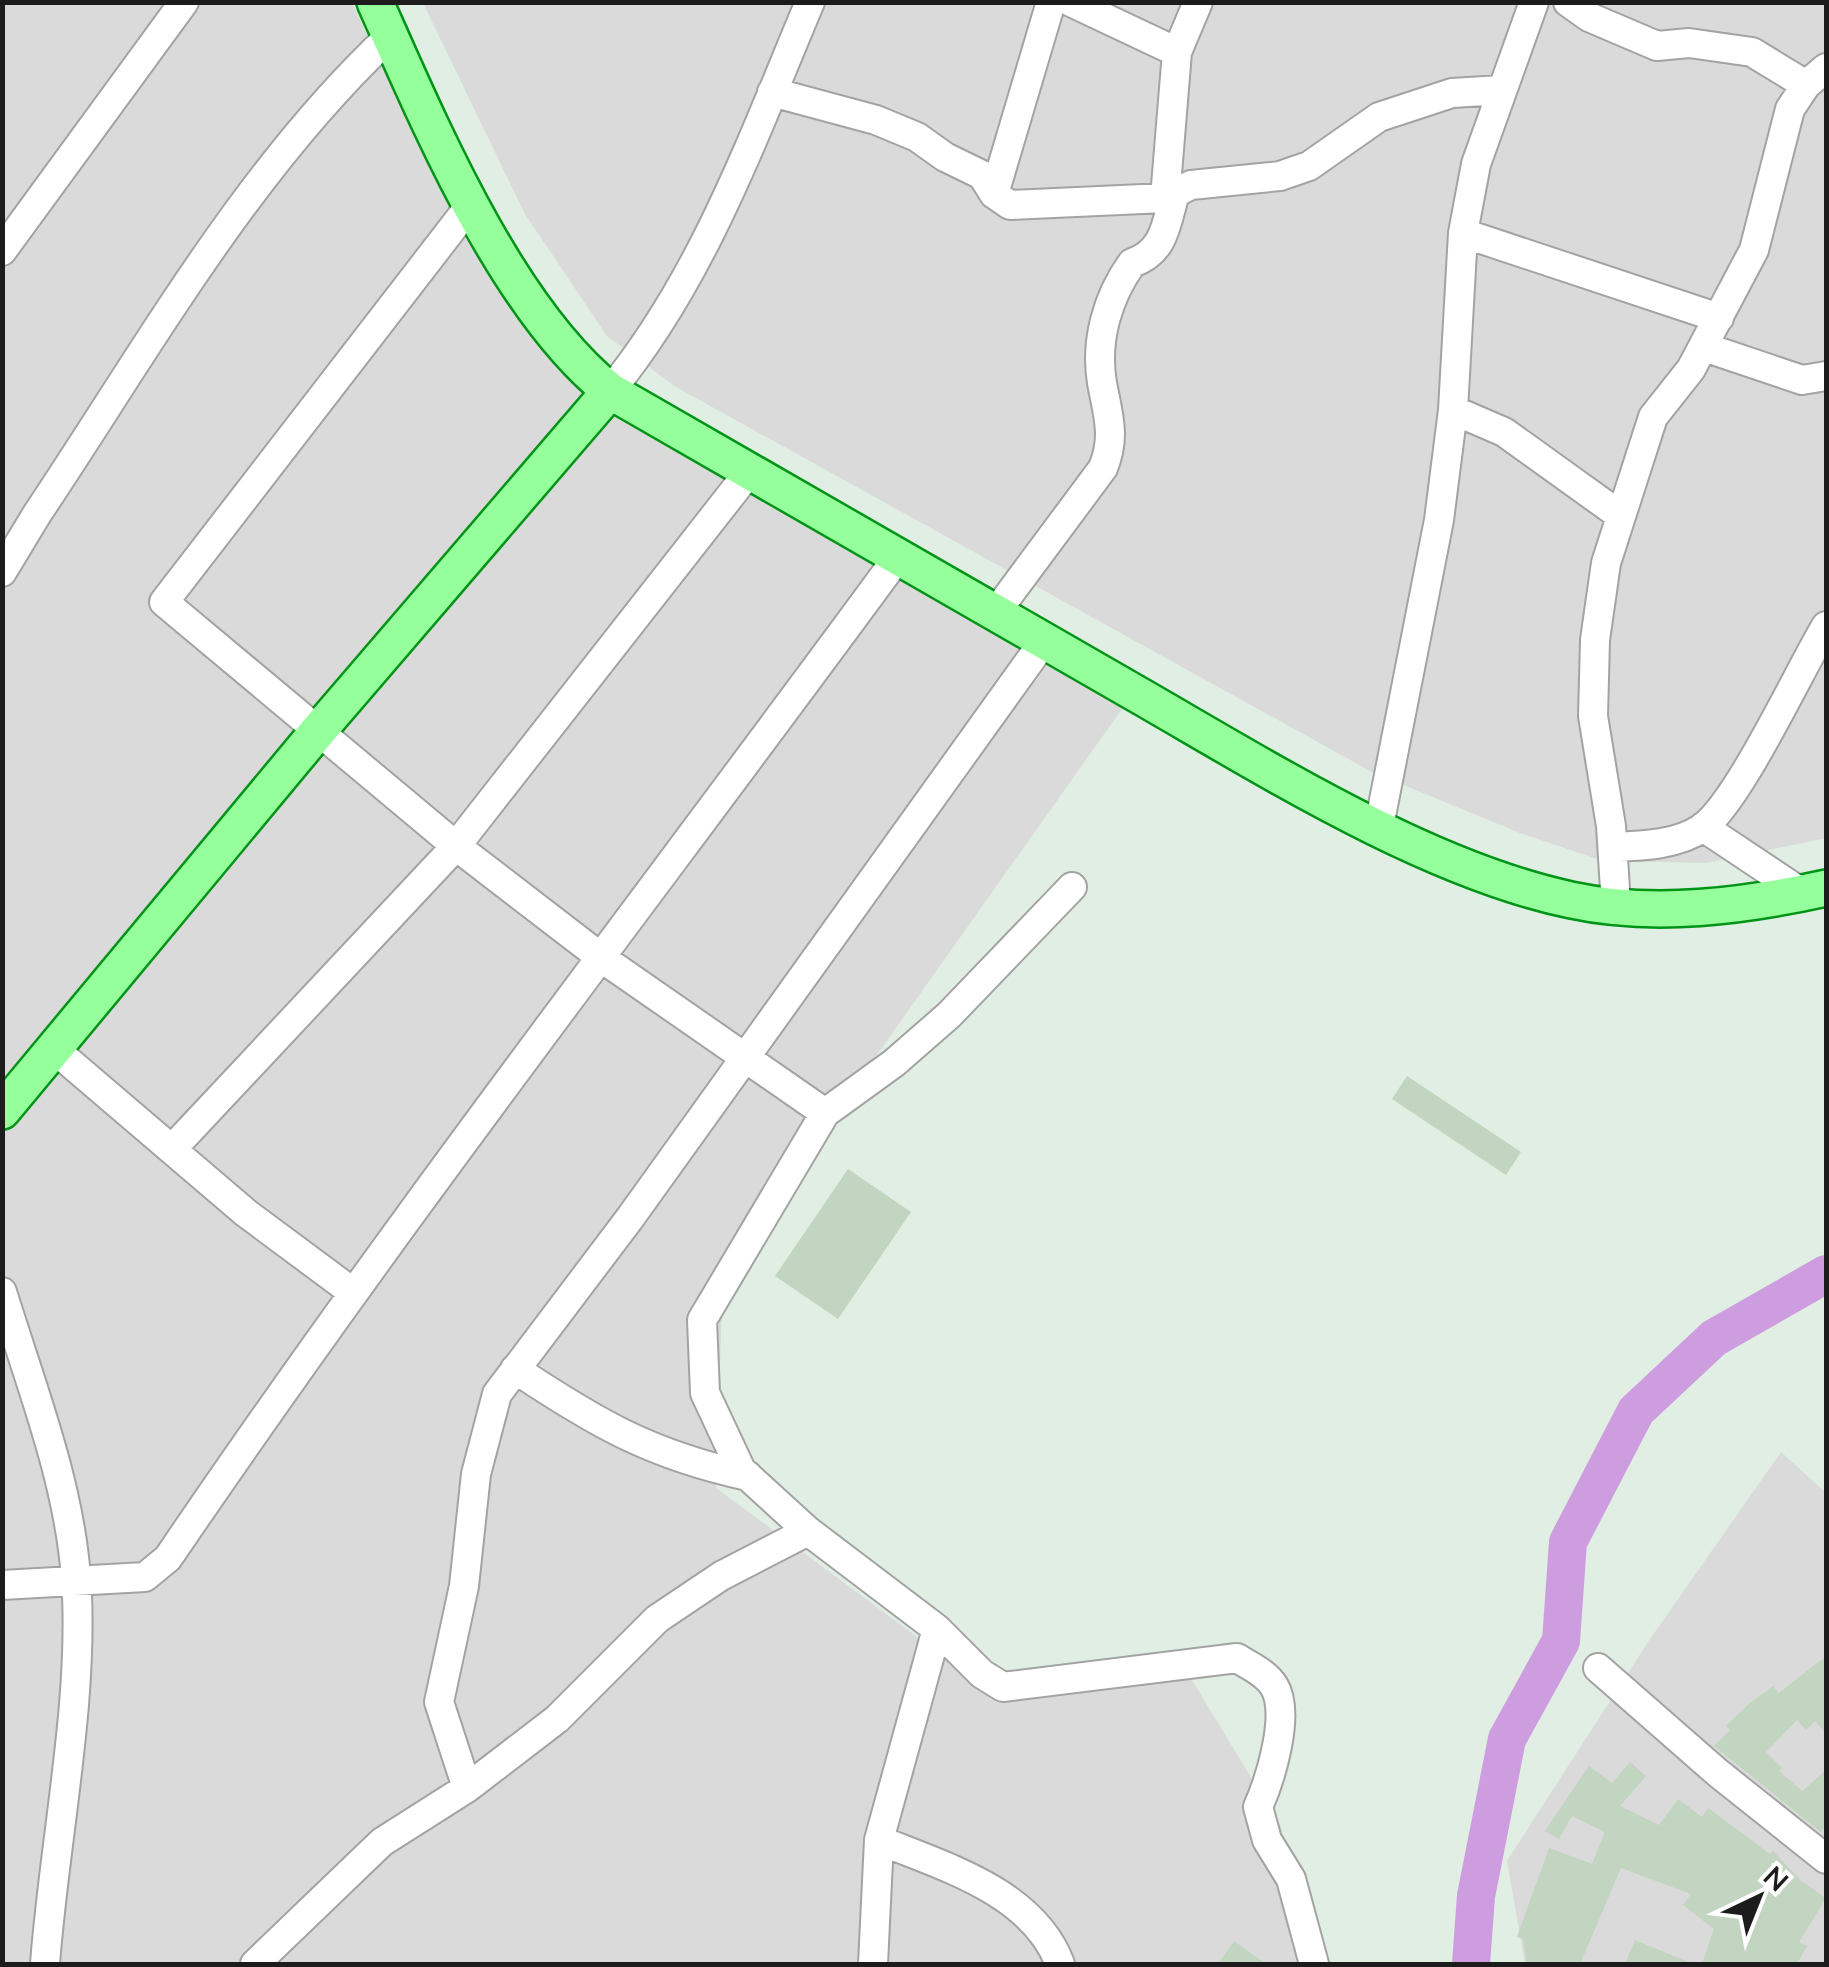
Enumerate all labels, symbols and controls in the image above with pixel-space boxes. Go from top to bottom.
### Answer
north arrow [1709,1847,1809,1947]
text: N [1757,1858,1796,1898]

